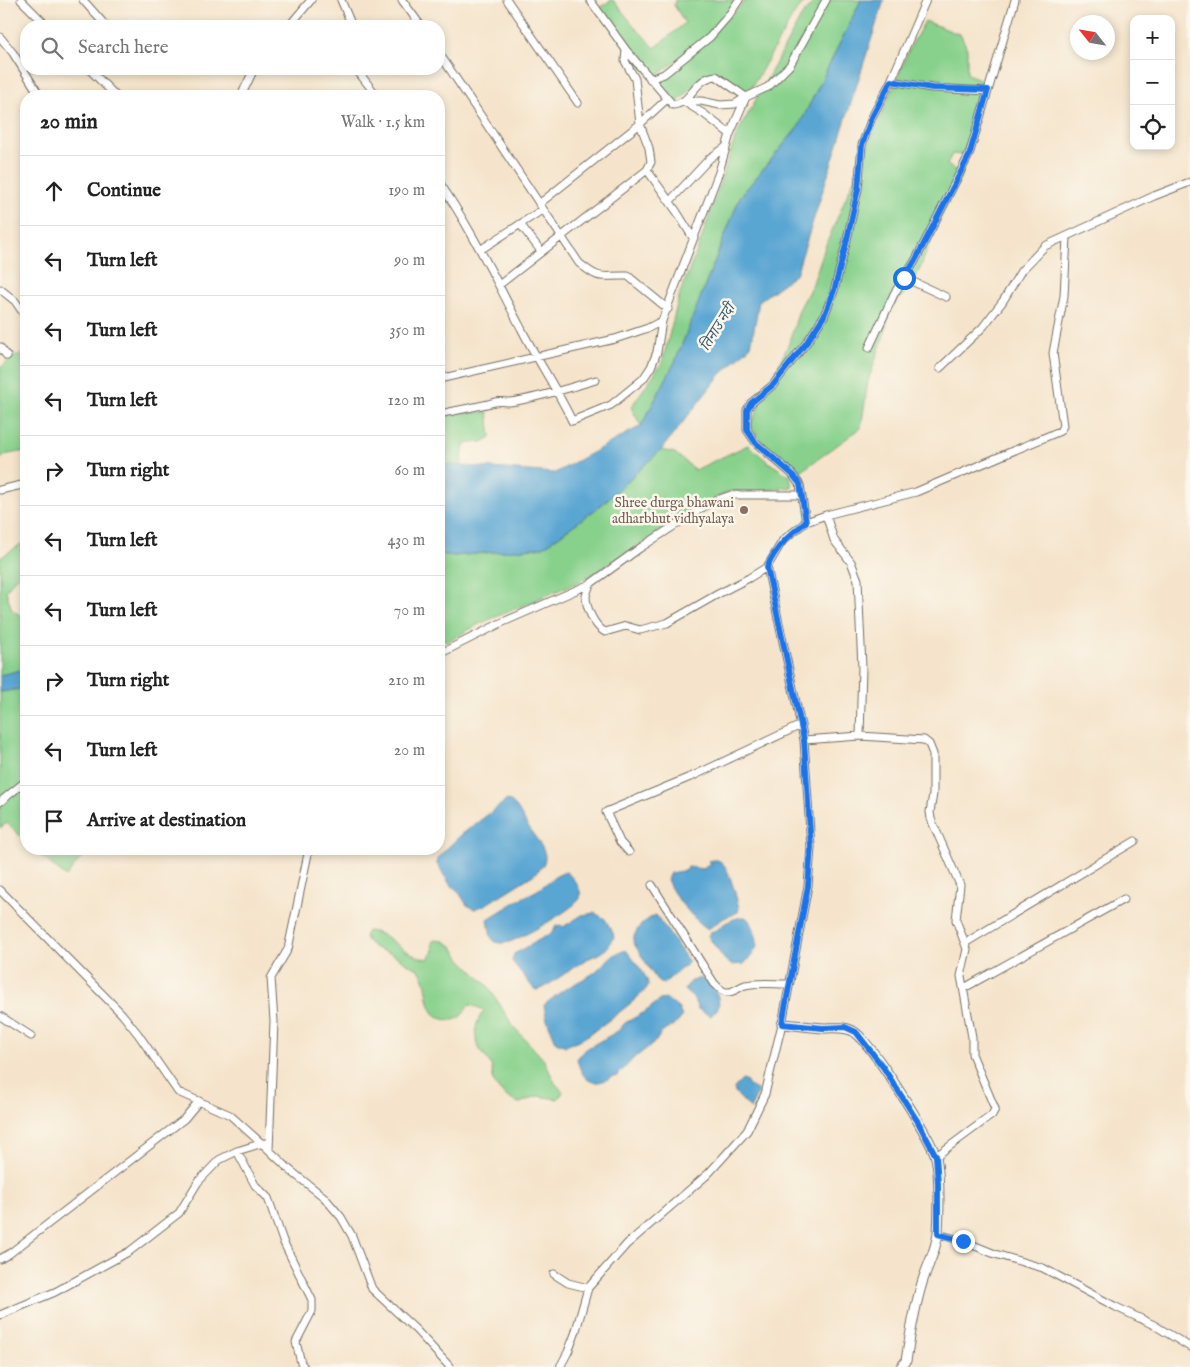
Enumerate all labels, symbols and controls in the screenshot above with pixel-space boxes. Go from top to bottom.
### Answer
north arrow [1070,15,1115,60]
map controls [1130,15,1175,150]
button: + [1130,15,1175,60]
search box [20,20,445,75]
icon: search [38,34,66,62]
text: Search here [78,36,169,60]
button: − [1130,60,1175,105]
button: locate [1130,105,1175,150]
text: 20 min [40,109,98,136]
text: Walk · 1.5 km [341,113,425,133]
icon: ahead [40,177,68,205]
text: Continue [87,179,161,203]
text: 190 m [388,181,425,201]
icon: left [40,247,68,275]
text: Turn left [87,249,158,273]
text: 90 m [394,251,425,271]
route start [893,267,916,290]
water label: तिनाउ नदी [696,297,741,354]
icon: left [40,317,68,345]
text: Turn left [87,319,158,343]
text: 350 m [390,321,425,341]
icon: left [40,387,68,415]
text: Turn left [87,389,158,413]
text: 120 m [388,391,425,411]
icon: right [40,457,68,485]
text: Turn right [87,459,169,483]
text: 60 m [395,461,425,481]
place label: Shree durga bhawani adharbhut vidhyalaya [612,494,735,528]
marker: Shree durga bhawani adharbhut vidhyalaya [738,504,750,516]
icon: left [40,527,68,555]
text: Turn left [87,529,158,553]
text: 430 m [387,531,425,551]
icon: left [40,597,68,625]
text: Turn left [87,599,158,623]
text: 70 m [394,601,425,621]
icon: right [40,667,68,695]
text: Turn right [87,669,169,693]
text: 210 m [388,671,425,691]
icon: left [40,737,68,765]
text: Turn left [87,739,158,763]
text: 20 m [394,741,425,761]
icon: arrive [40,807,68,835]
text: Arrive at destination [87,809,246,833]
route end [952,1230,975,1253]

